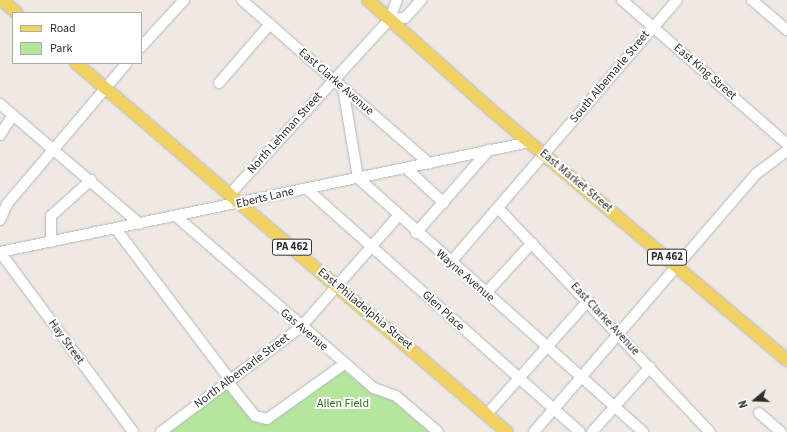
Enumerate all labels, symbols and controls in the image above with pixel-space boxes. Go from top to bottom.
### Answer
legend [12,12,142,64]
text: Road [50,20,76,37]
street label: South Albemarle Street [567,28,653,126]
text: Park [50,40,72,57]
street label: East King Street [671,41,739,103]
street label: East Clarke Avenue [296,45,376,119]
street label: North Lehman Street [245,89,325,177]
street label: East Market Street [537,146,615,216]
street label: Eberts Lane [235,184,295,212]
road number: PA 462 [271,238,313,256]
street label: Wayne Avenue [433,247,497,305]
road number: PA 462 [646,248,688,266]
street label: East Philadelphia Street [315,265,415,353]
street label: East Clarke Avenue [567,279,643,359]
street label: Glen Place [419,288,467,334]
street label: Gas Avenue [277,306,331,354]
street label: Hay Street [45,317,87,367]
street label: North Albemarle Street [192,331,292,411]
north arrow [735,380,775,420]
park label: Allen Field [317,397,369,411]
text: N [735,398,751,410]

